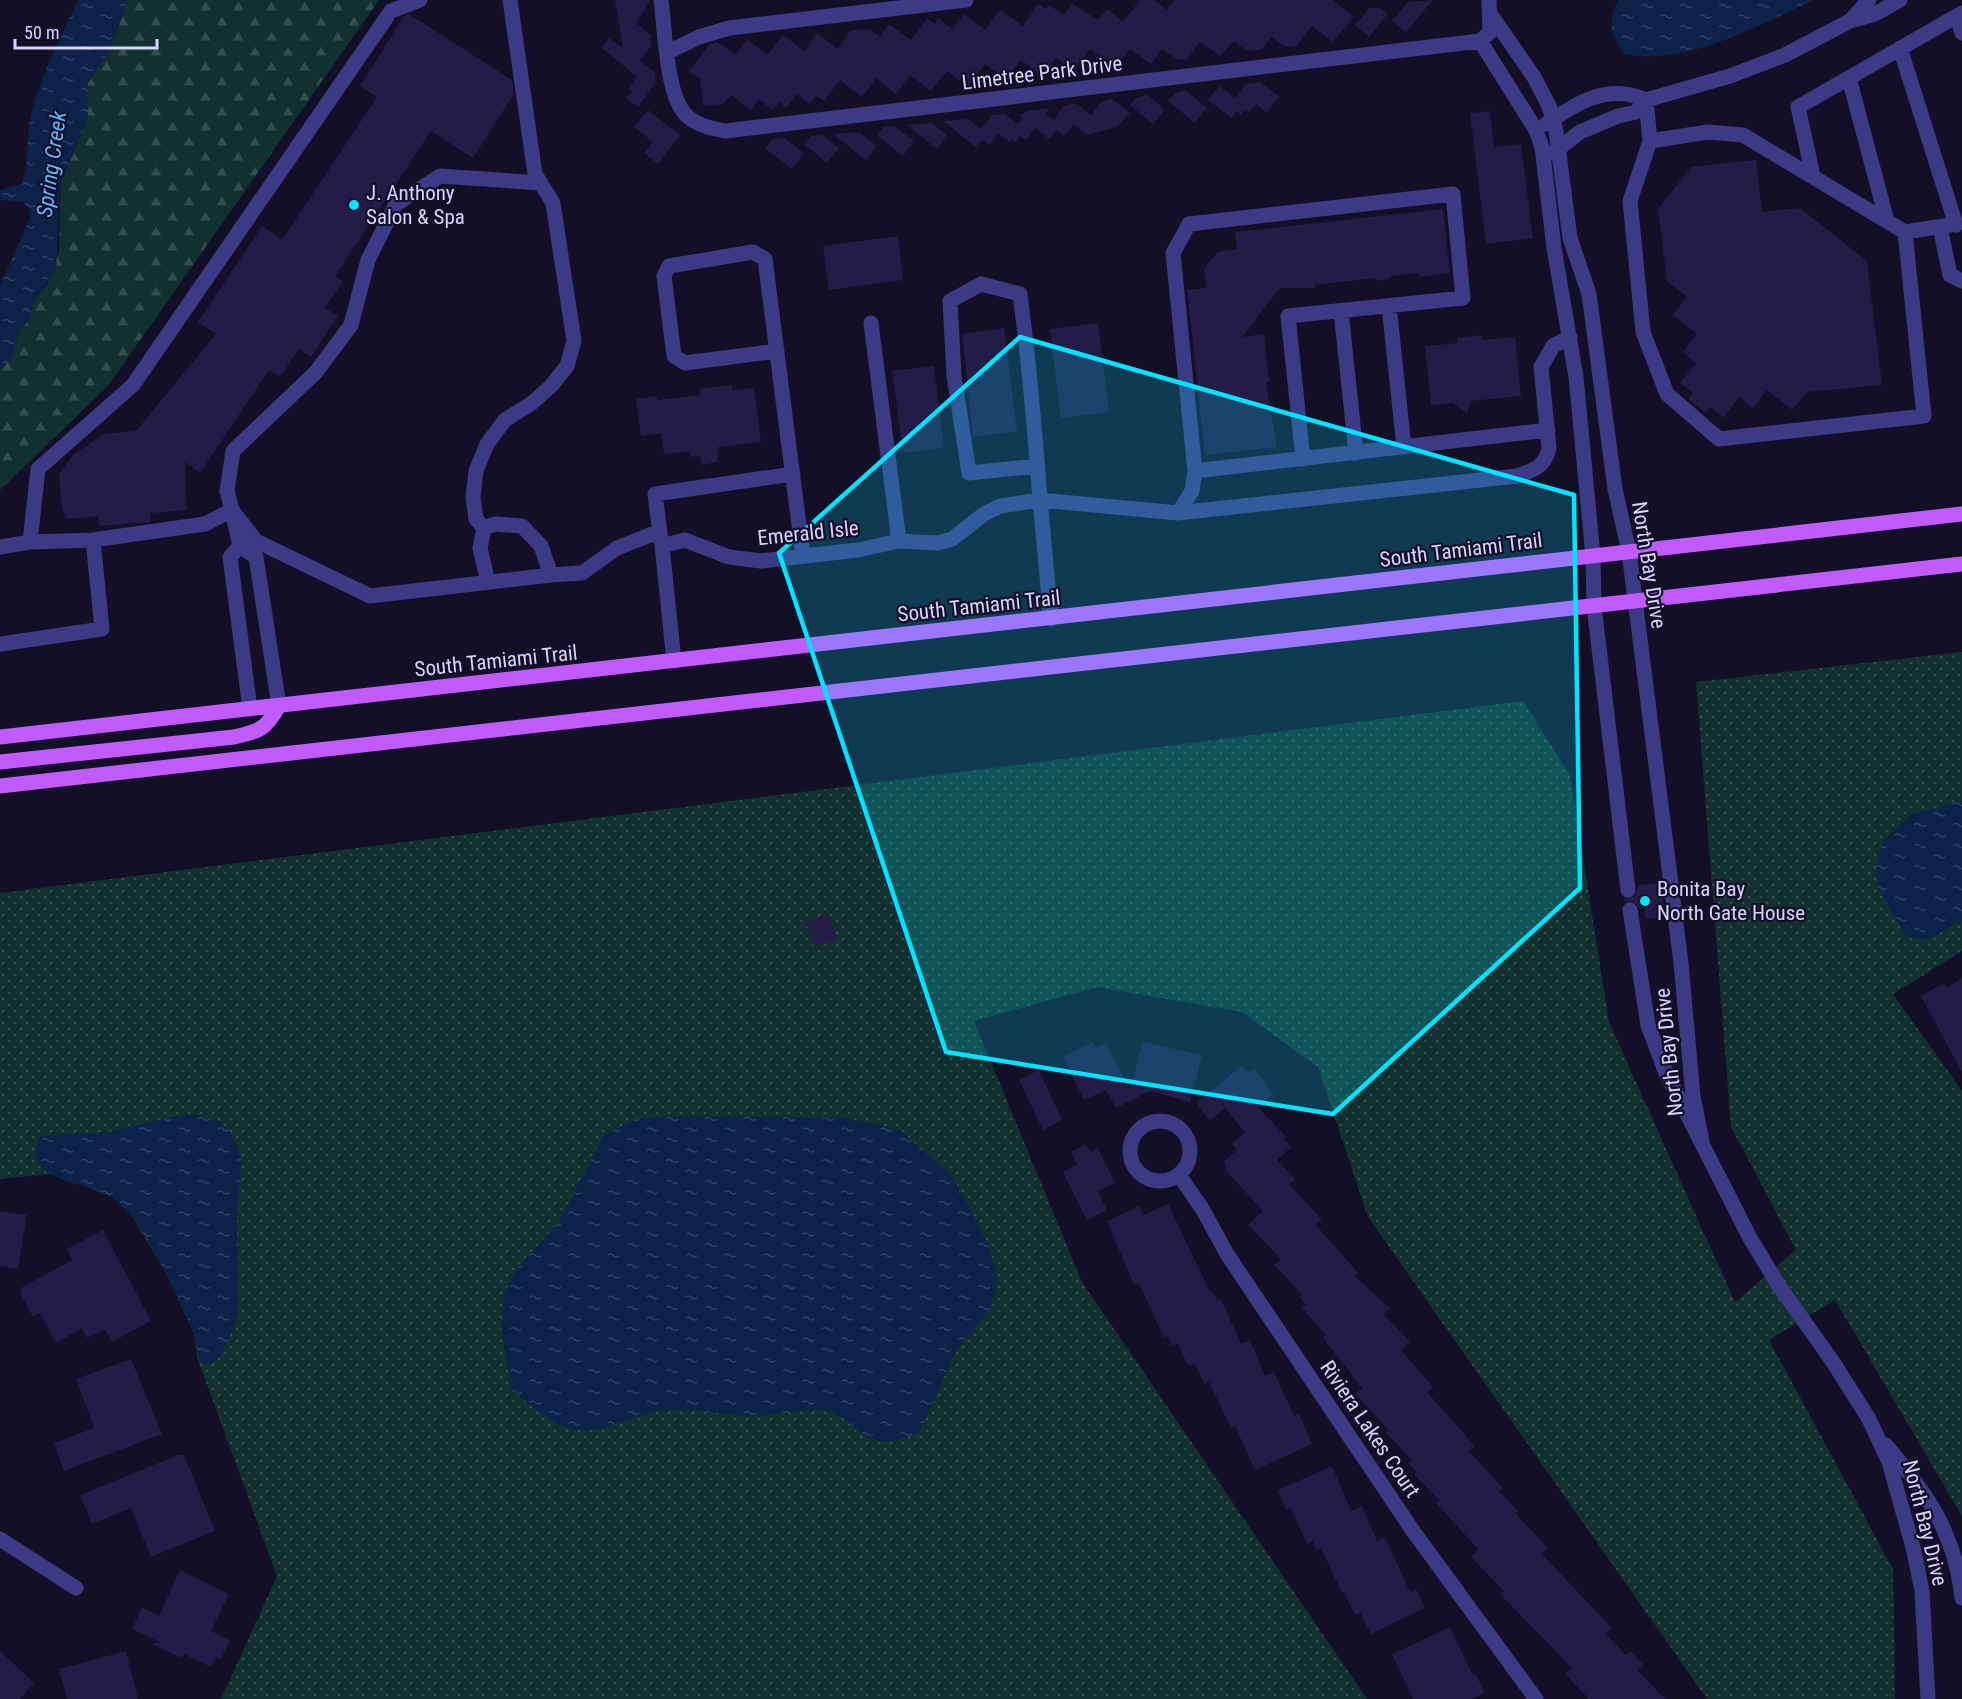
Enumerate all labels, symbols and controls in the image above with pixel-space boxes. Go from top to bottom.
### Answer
scale bar [15,12,158,50]
text: 50 m [24,22,59,43]
street label: Limetree Park Drive [960,51,1124,95]
water label: Spring Creek [32,109,71,219]
place label: J. Anthony Salon & Spa [366,181,465,229]
marker: J. Anthony Salon & Spa [347,198,361,212]
street label: North Bay Drive [1627,500,1671,630]
street label: Emerald Isle [756,516,860,550]
street label: South Tamiami Trail [1378,528,1544,572]
street label: South Tamiami Trail [896,586,1062,626]
street label: South Tamiami Trail [413,641,579,681]
place label: Bonita Bay North Gate House [1657,877,1805,925]
marker: Bonita Bay North Gate House [1638,894,1652,908]
street label: North Bay Drive [1650,987,1688,1117]
street label: Riviera Lakes Court [1315,1356,1425,1502]
street label: North Bay Drive [1898,1458,1952,1588]

